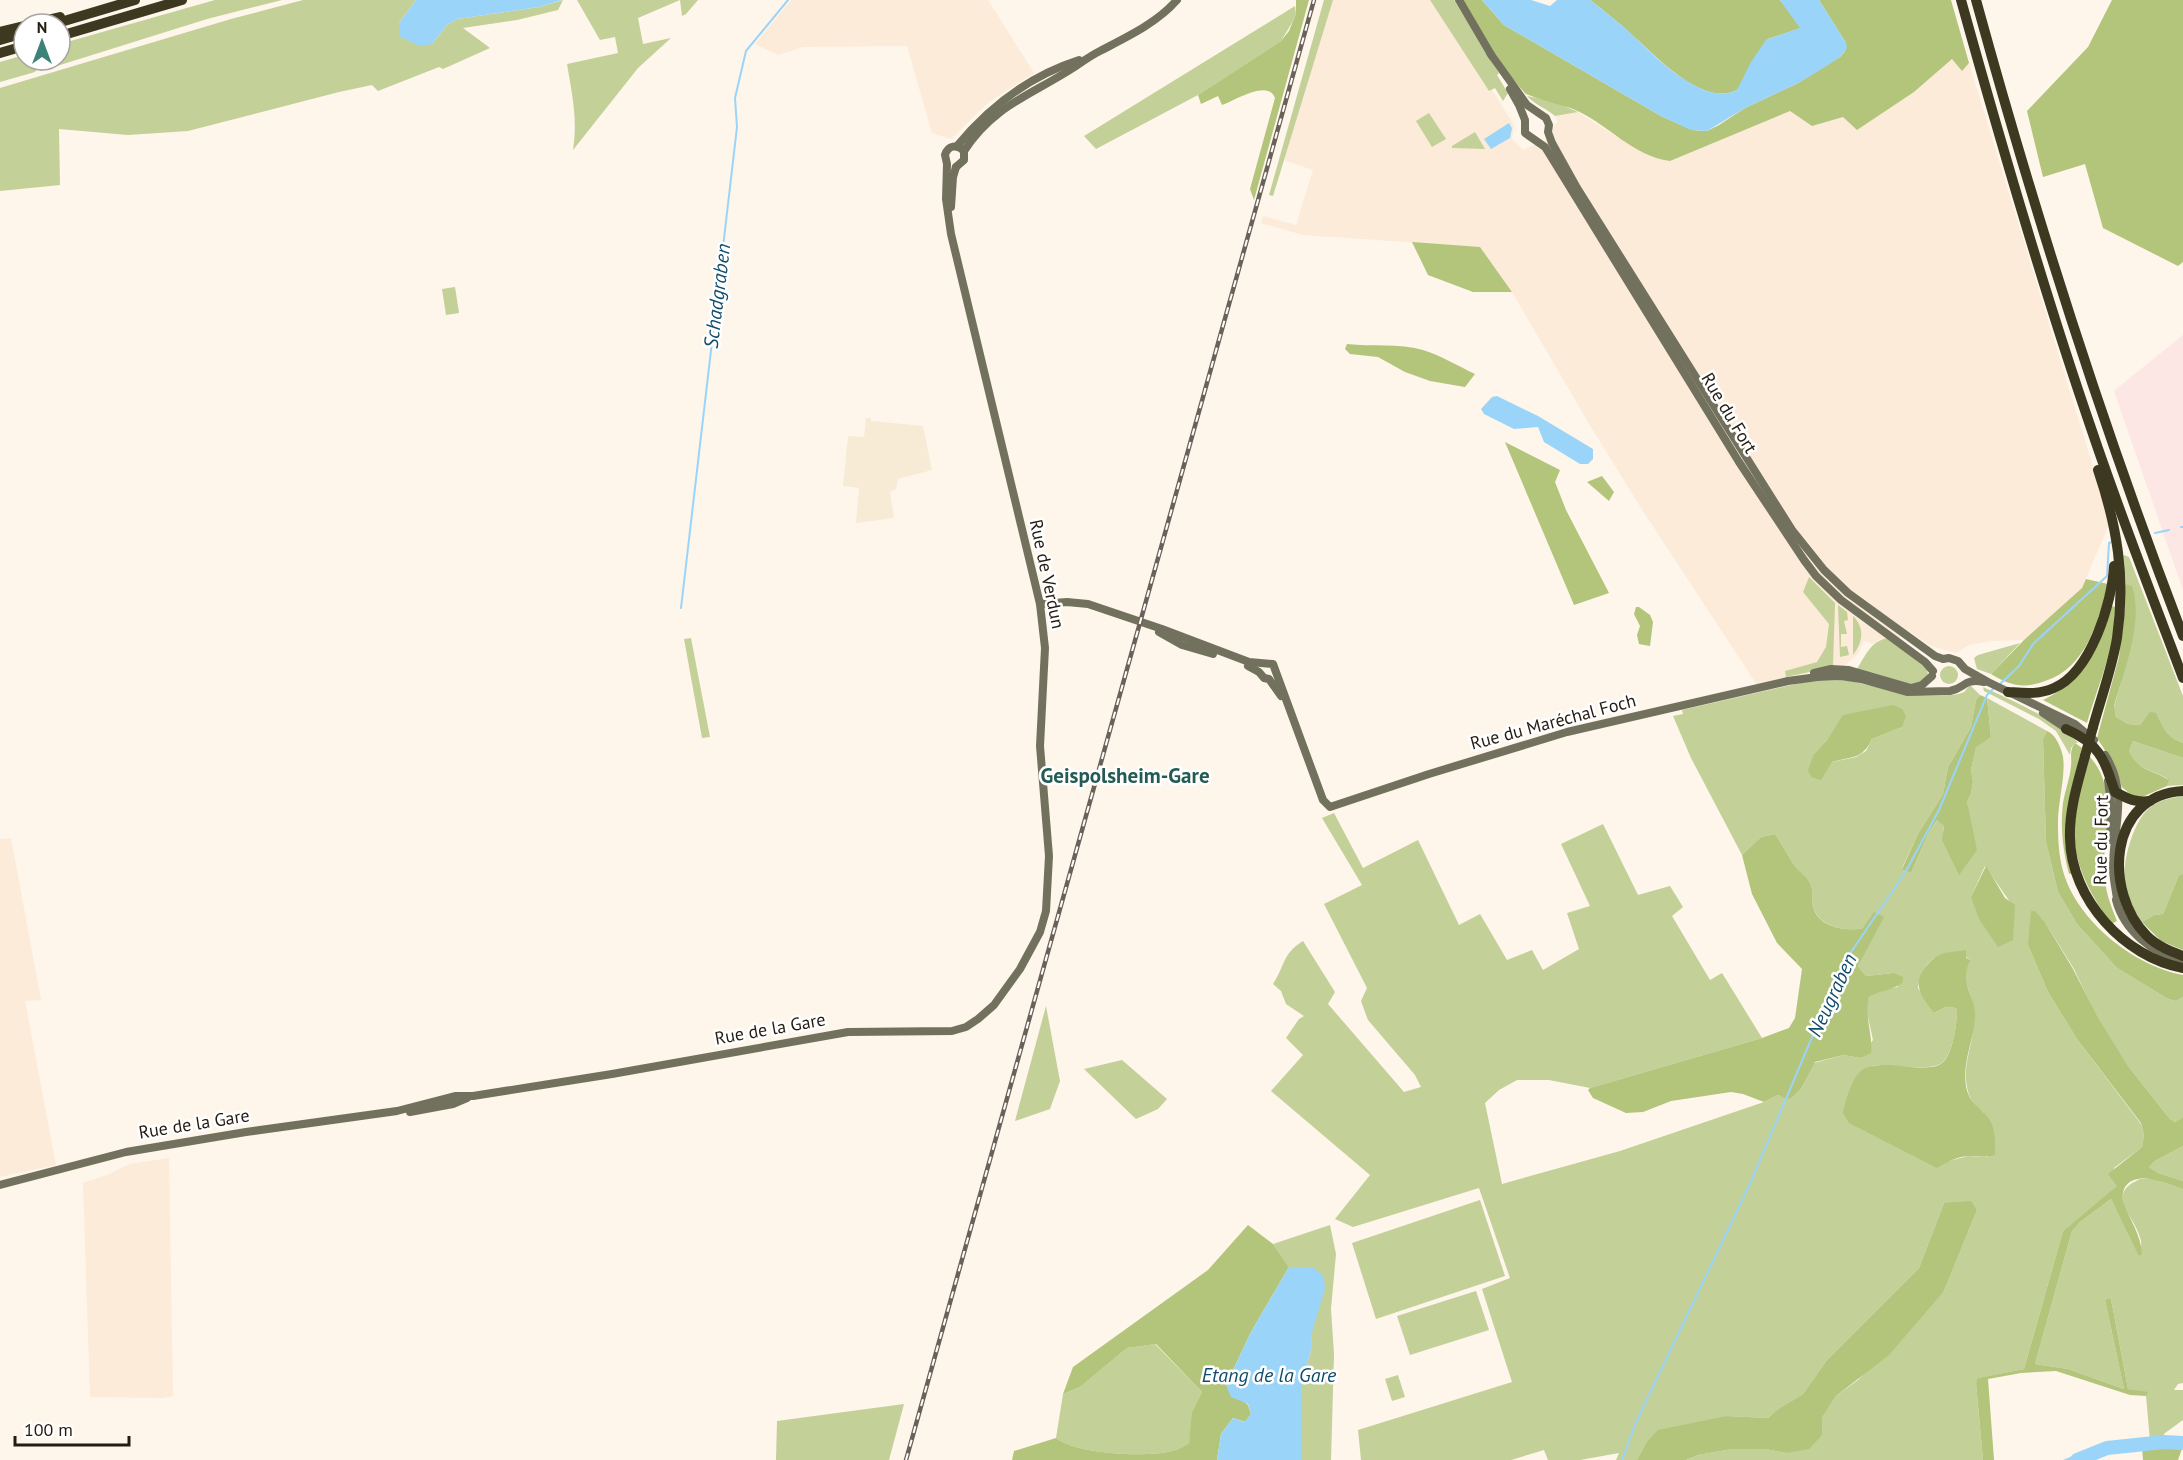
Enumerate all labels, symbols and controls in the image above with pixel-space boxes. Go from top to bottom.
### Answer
north arrow [12,12,72,72]
text: N [37,17,47,37]
water label: Schadgraben [698,242,736,350]
street label: Rue du Fort [1696,368,1762,457]
street label: Rue de Verdun [1025,517,1070,631]
street label: Rue du Maréchal Foch [1468,688,1638,755]
district label: Geispolsheim-Gare [1040,762,1210,789]
street label: Rue du Fort [2088,795,2113,885]
water label: Neugraben [1801,949,1863,1041]
street label: Rue de la Gare [713,1007,827,1050]
street label: Rue de la Gare [137,1103,251,1144]
water label: Etang de la Gare [1202,1362,1337,1388]
scale bar [15,1409,129,1447]
text: 100 m [24,1418,73,1441]

